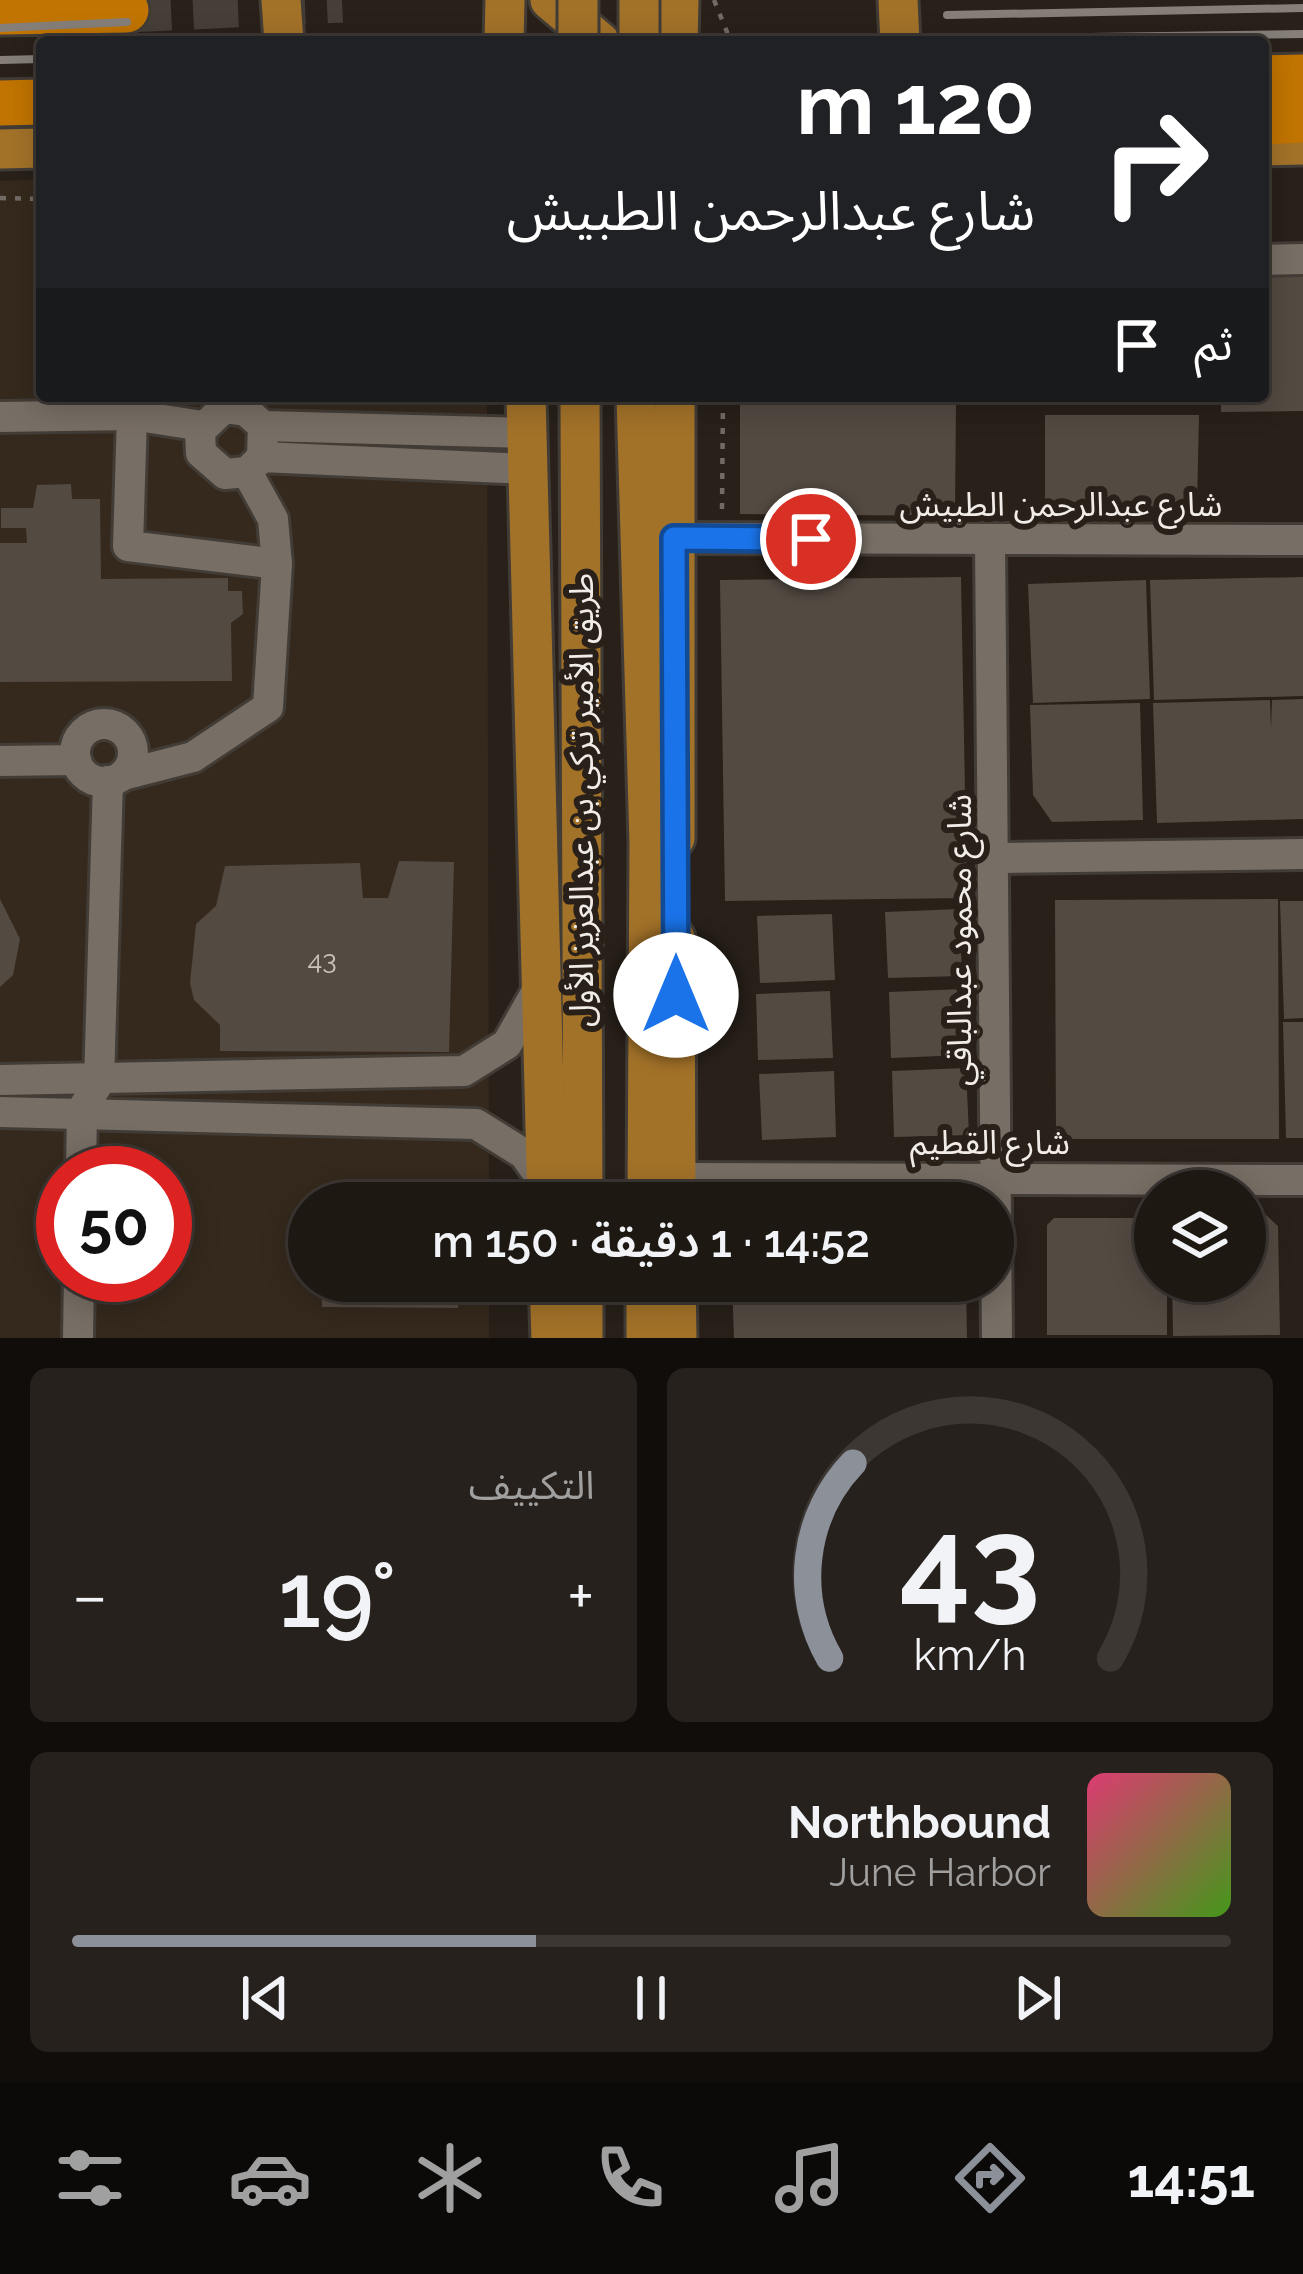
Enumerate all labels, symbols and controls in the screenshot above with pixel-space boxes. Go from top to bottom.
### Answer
text: 120 m [796,55,1035,154]
icon: right [1077,84,1233,240]
text: شارع عبدالرحمن الطبيش [507,179,1035,243]
icon: arrive [1104,312,1170,378]
text: ثم [1194,318,1233,371]
street label: شارع عبدالرحمن الطبيش [900,485,1222,529]
pin [760,488,862,590]
icon: arrive [778,506,844,572]
street label: طريق الأمير تركي بن عبدالعزيز الأول [562,573,606,1027]
street label: شارع محمود عبدالباقي [940,794,984,1086]
position arrow [613,932,739,1058]
house number: 43 [307,944,337,975]
street label: شارع القطيم [910,1123,1070,1168]
speed limit sign: 50 [36,1146,192,1302]
map controls [1134,1170,1266,1302]
button: layers [1134,1170,1266,1302]
text: 14:52 · 1 دقيقة · 150 m [432,1215,870,1268]
text: التكييف [469,1462,595,1508]
text: 43 [899,1490,1040,1636]
text: 19° [278,1542,396,1648]
text: − [72,1557,108,1634]
text: + [567,1557,595,1634]
text: km/h [913,1630,1026,1680]
text: Northbound [788,1796,1051,1849]
text: June Harbor [829,1849,1051,1895]
icon: previous [232,1965,298,2031]
icon: pause [618,1965,684,2031]
icon: next [1005,1965,1071,2031]
icon: filters [48,2136,132,2220]
icon: car [228,2136,312,2220]
icon: climate [408,2136,492,2220]
icon: phone [588,2136,672,2220]
icon: music [768,2136,852,2220]
icon: directions [948,2136,1032,2220]
text: 14:51 [1128,2146,1255,2210]

